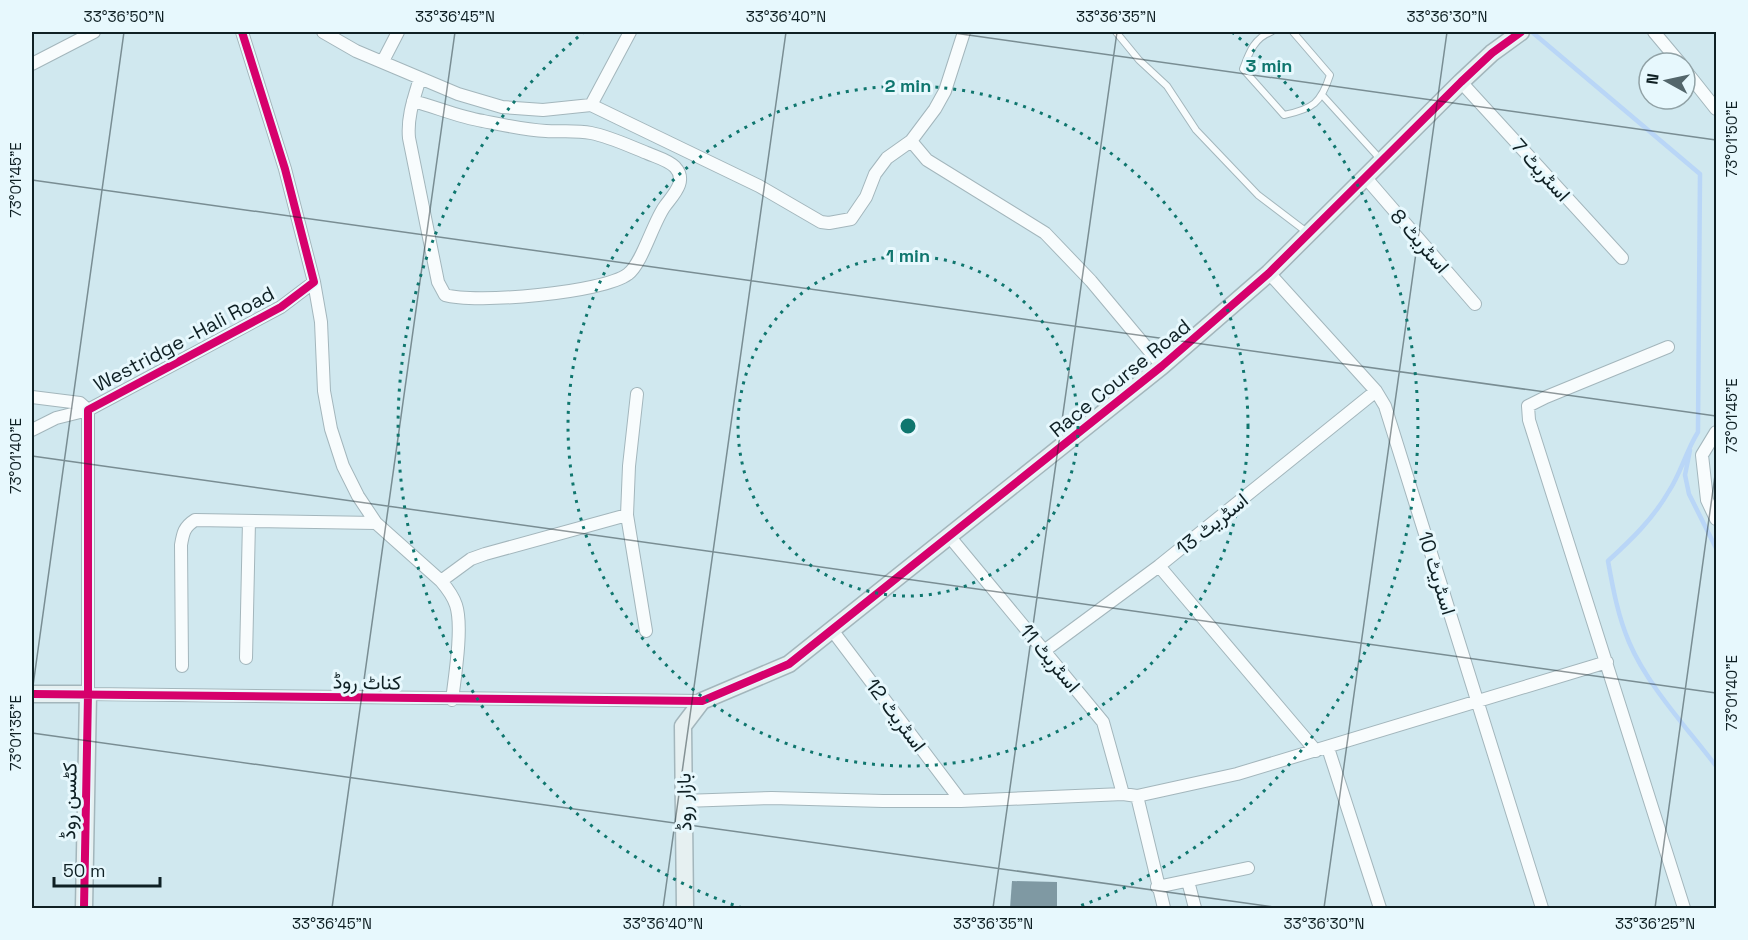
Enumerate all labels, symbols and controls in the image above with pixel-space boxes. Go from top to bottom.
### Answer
text: 33°36'50"N [84,7,164,26]
text: 33°36'45"N [415,7,495,26]
text: 33°36'40"N [746,7,826,26]
text: 33°36'35"N [1076,7,1156,26]
text: 33°36'30"N [1407,7,1487,26]
north arrow [1637,51,1697,111]
text: 3 min [1246,54,1292,77]
text: N [1641,72,1664,86]
text: 2 min [885,74,931,97]
text: 73°01'50"E [1722,101,1741,177]
street label: اسٹریٹ 7 [1506,133,1576,207]
text: 73°01'45"E [6,142,25,218]
street label: اسٹریٹ 8 [1385,203,1455,279]
text: 1 min [886,244,930,267]
street label: Westridge -Hali Road [89,280,279,398]
street label: Race Course Road [1044,313,1196,443]
text: 73°01'45"E [1722,378,1741,454]
centre of rings [898,416,918,436]
text: 73°01'40"E [6,418,25,494]
street label: اسٹریٹ 13 [1171,487,1253,561]
street label: اسٹریٹ 10 [1412,528,1462,618]
street label: اسٹریٹ 11 [1014,618,1086,698]
text: 73°01'40"E [1722,655,1741,731]
street label: کناٹ روڈ [333,668,402,696]
street label: اسٹریٹ 12 [860,673,932,757]
text: 73°01'35"E [6,695,25,771]
street label: کٹسن روڈ [55,762,83,840]
street label: بازار روڈ [670,773,698,831]
scale bar [54,850,160,888]
text: 50 m [63,859,105,882]
text: 33°36'45"N [292,914,372,933]
text: 33°36'40"N [623,914,703,933]
text: 33°36'35"N [953,914,1033,933]
text: 33°36'30"N [1284,914,1364,933]
text: 33°36'25"N [1615,914,1695,933]

